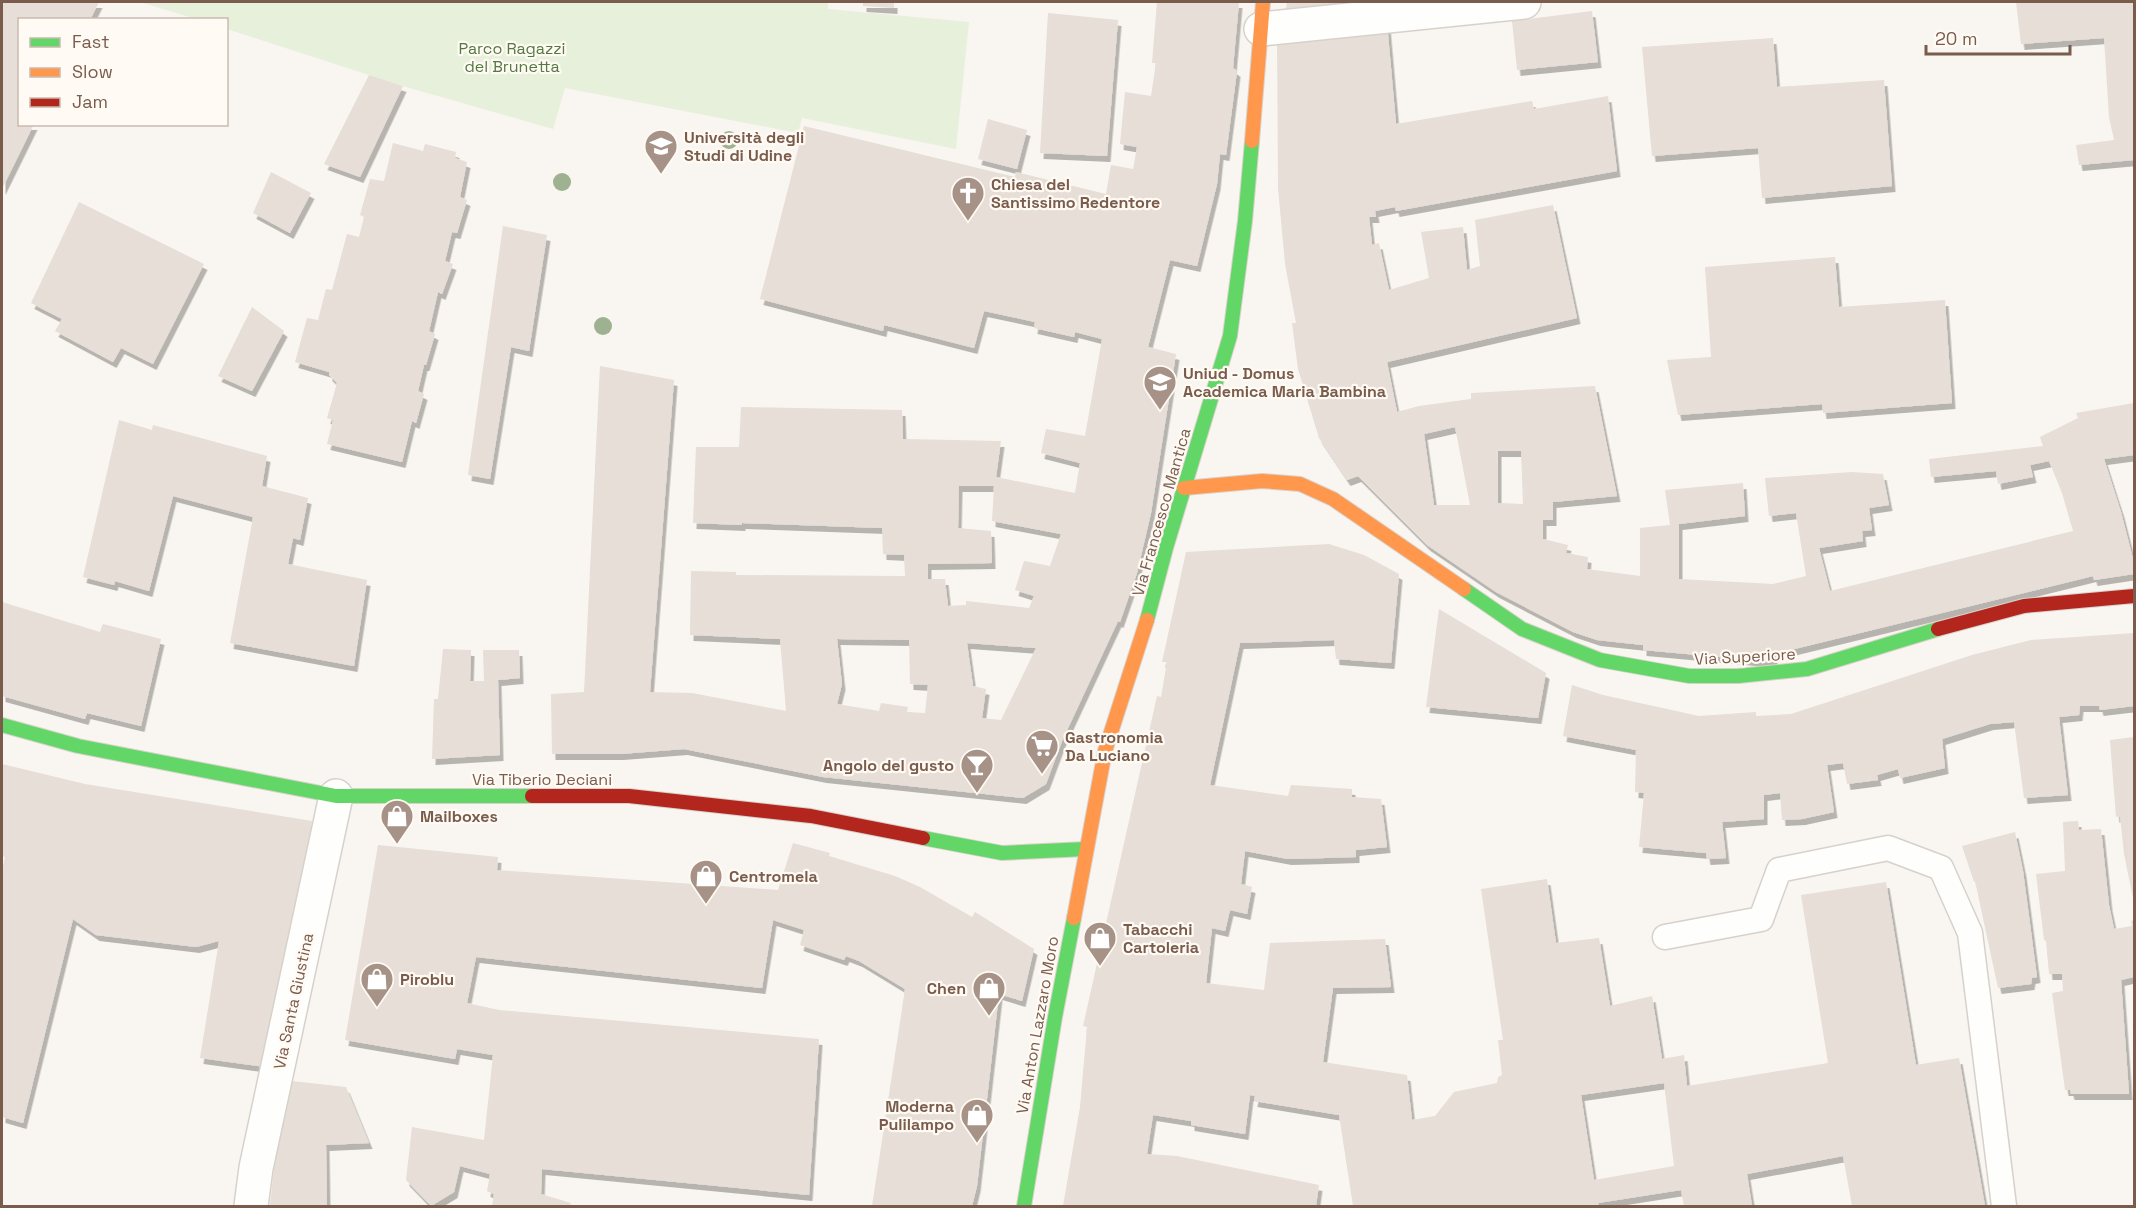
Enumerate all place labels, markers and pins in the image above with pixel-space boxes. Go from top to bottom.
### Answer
place label: Università degli Studi di Udine [684,127,804,166]
school or university icon: Università degli Studi di Udine [643,128,679,175]
place label: Chiesa del Santissimo Redentore [991,174,1160,213]
church icon: Chiesa del Santissimo Redentore [950,175,986,222]
place label: Uniud - Domus Academica Maria Bambina [1183,363,1386,402]
school or university icon: Uniud - Domus Academica Maria Bambina [1142,364,1178,411]
place label: Gastronomia Da Luciano [1065,727,1163,766]
supermarket icon: Gastronomia Da Luciano [1024,728,1060,775]
bar icon: Angolo del gusto [959,747,995,794]
place label: Angolo del gusto [823,755,954,776]
shop icon: Mailboxes [379,798,415,845]
place label: Mailboxes [420,806,498,827]
shop icon: Centromela [688,858,724,905]
place label: Centromela [729,866,818,887]
place label: Tabacchi Cartoleria [1123,919,1199,958]
shop icon: Tabacchi Cartoleria [1082,920,1118,967]
shop icon: Piroblu [359,961,395,1008]
place label: Piroblu [400,969,454,990]
shop icon: Chen [971,970,1007,1017]
place label: Chen [927,978,966,999]
place label: Moderna Pulilampo [879,1096,954,1135]
shop icon: Moderna Pulilampo [959,1097,995,1144]

